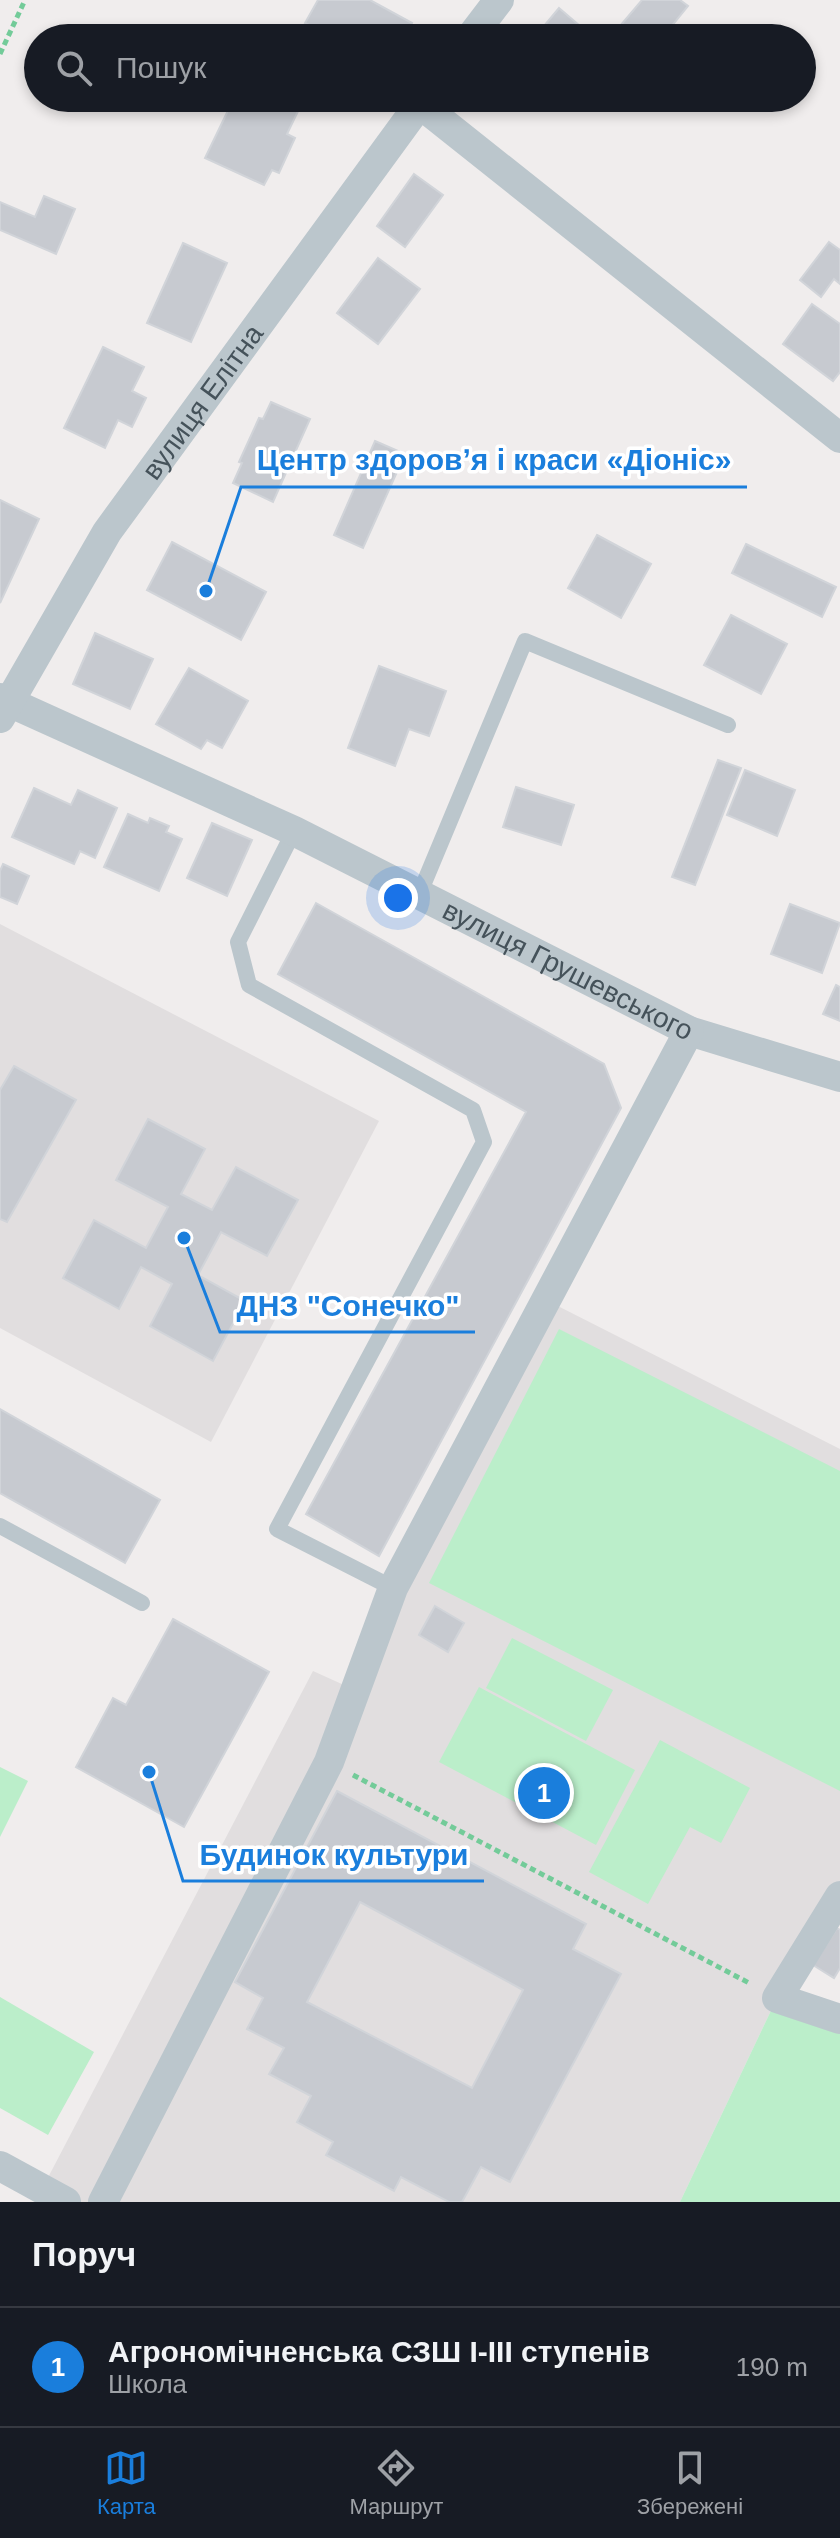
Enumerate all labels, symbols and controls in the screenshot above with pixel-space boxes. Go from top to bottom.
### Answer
search box [24,24,816,112]
icon: search [52,46,96,90]
text: Пошук [116,51,206,84]
street label: вулиця Елітна [135,318,269,485]
callout: Центр здоровʼя і краси «Діоніс» [241,433,747,487]
text: Центр здоровʼя і краси «Діоніс» [257,443,731,476]
your location [378,878,418,918]
street label: вулиця Грушевського [438,894,698,1046]
callout: ДНЗ "Сонечко" [220,1278,475,1332]
text: ДНЗ "Сонечко" [236,1289,460,1322]
pin: 1 [518,1763,570,1823]
callout: Будинок культури [183,1827,484,1881]
text: Будинок культури [199,1838,469,1871]
text: Поруч [32,2235,136,2273]
text: Агрономічненська СЗШ І-ІІІ ступенів [108,2335,650,2368]
text: 1 [51,2352,65,2382]
text: 190 m [736,2352,808,2382]
text: Школа [108,2369,187,2399]
tab: Карта [97,2446,156,2520]
tab: Маршрут [350,2446,443,2520]
tab: Збережені [637,2446,743,2520]

